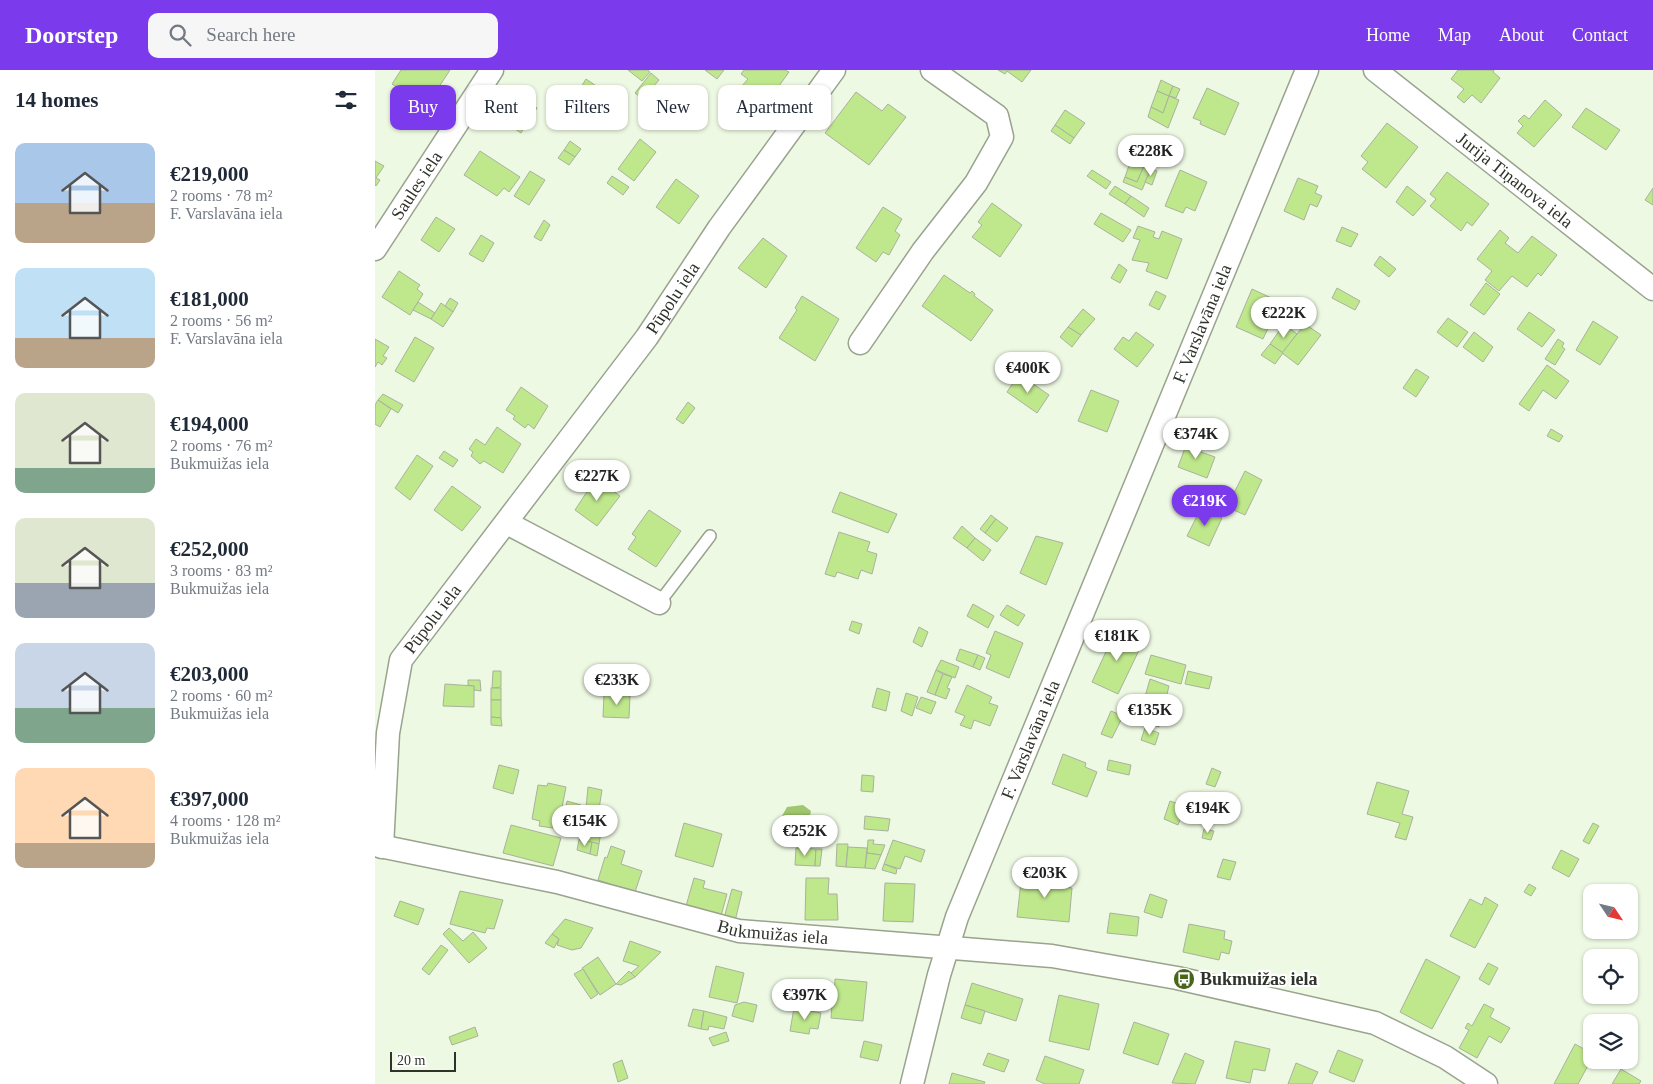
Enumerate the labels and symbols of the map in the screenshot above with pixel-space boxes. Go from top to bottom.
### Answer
street label: Jurija Tiņanova iela [1453,128,1577,232]
pin: €228K [1116,134,1186,177]
street label: Saules iela [387,147,446,223]
street label: Pūpolu iela [642,259,704,338]
street label: F. Varslavāna iela [1169,261,1236,386]
pin: €222K [1249,296,1319,339]
pin: €400K [993,352,1063,394]
pin: €374K [1161,418,1231,460]
pin: €227K [562,460,632,502]
pin: €219K [1170,484,1240,527]
street label: Pūpolu iela [400,580,465,657]
pin: €181K [1082,620,1152,662]
pin: €233K [582,664,652,706]
street label: F. Varslavāna iela [997,677,1064,802]
pin: €135K [1115,694,1185,736]
pin: €194K [1173,792,1243,834]
pin: €154K [550,804,620,847]
pin: €252K [770,814,840,857]
pin: €203K [1010,856,1080,899]
north arrow [1583,884,1637,939]
street label: Bukmuižas iela [715,916,829,948]
bus stop icon: Bukmuižas iela [1172,967,1196,991]
place label: Bukmuižas iela [1200,969,1318,989]
pin: €397K [770,978,840,1021]
scale bar [390,1049,456,1072]

